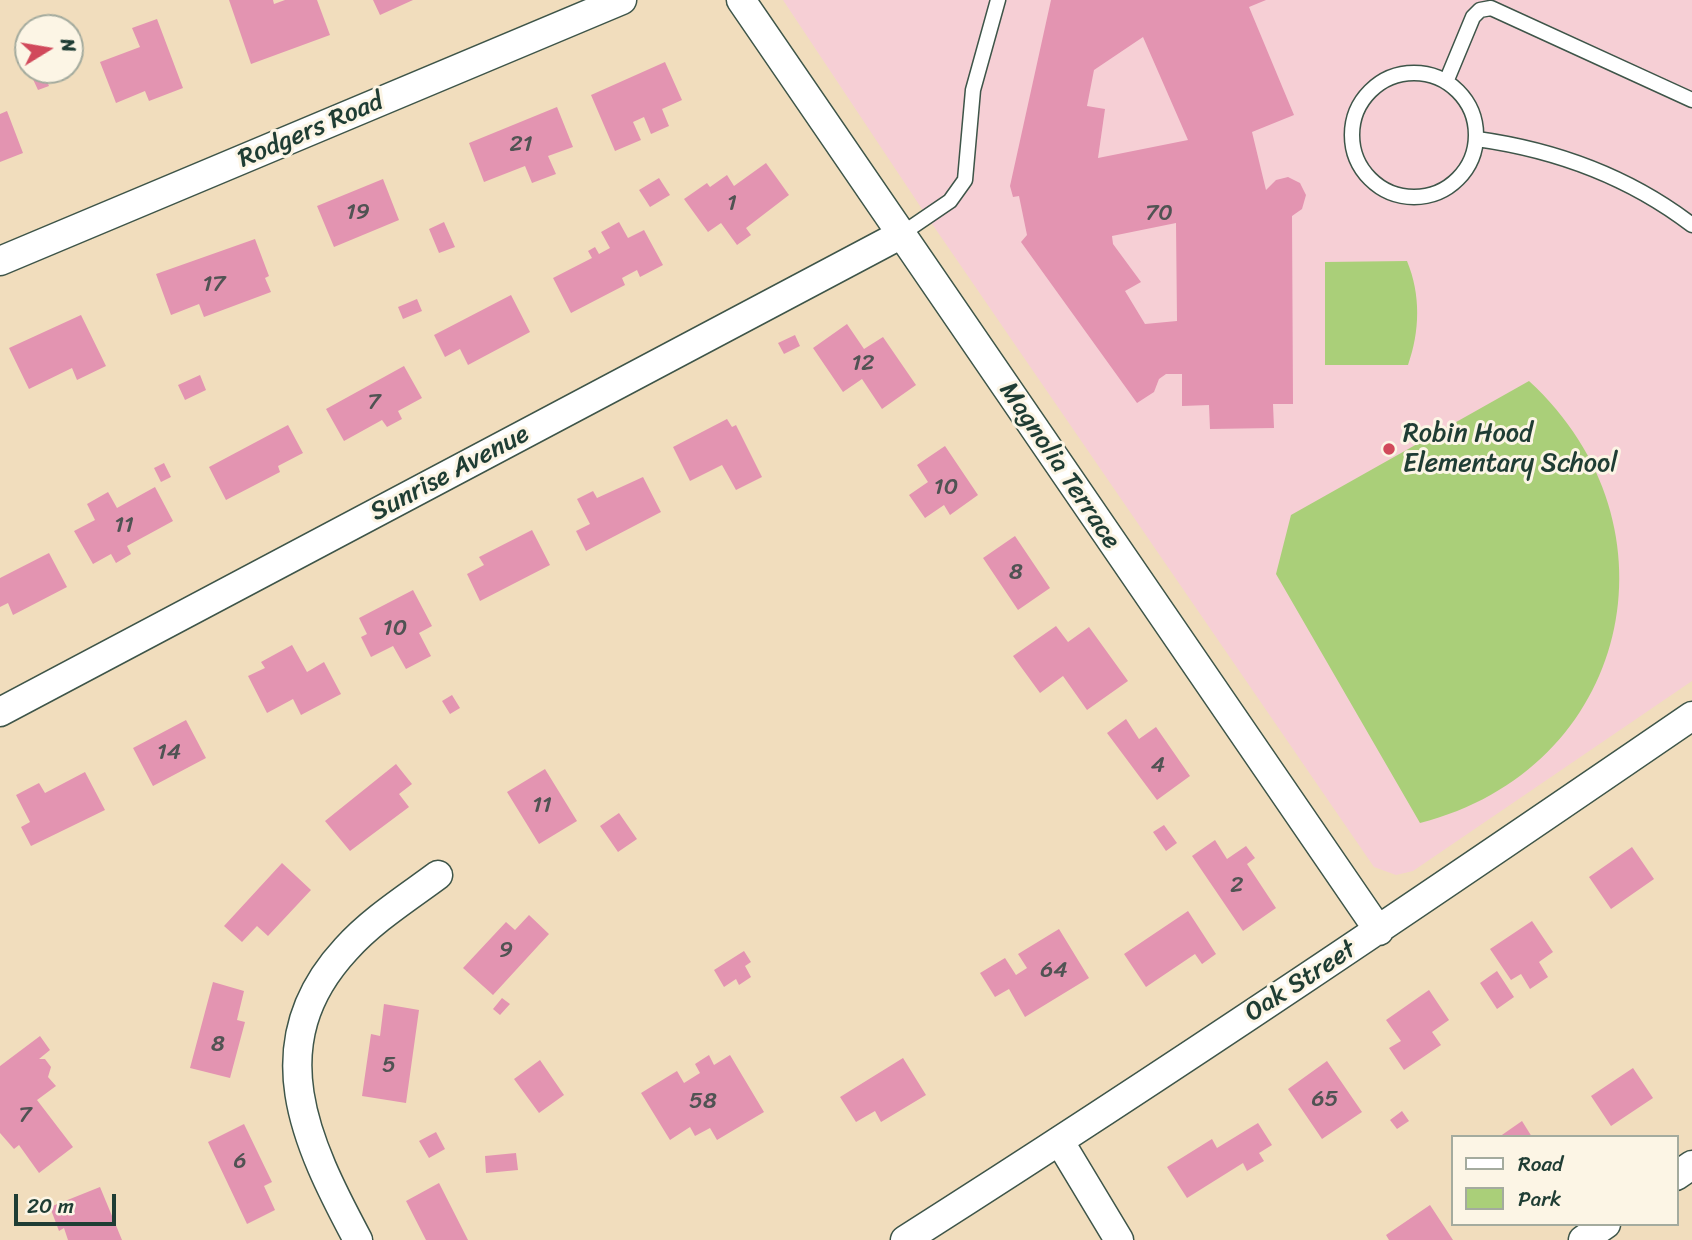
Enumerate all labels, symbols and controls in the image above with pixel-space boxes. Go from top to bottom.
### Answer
north arrow [14,14,84,84]
text: N [51,36,86,55]
street label: Rodgers Road [234,86,388,176]
house number: 21 [509,131,533,159]
house number: 1 [727,190,737,218]
house number: 19 [346,199,370,227]
house number: 70 [1145,200,1173,228]
house number: 17 [203,271,225,299]
house number: 12 [851,350,875,378]
street label: Magnolia Terrace [992,377,1126,555]
house number: 7 [367,389,381,417]
place label: Robin Hood Elementary School [1403,418,1618,480]
street label: Sunrise Avenue [365,419,535,529]
marker: Robin Hood Elementary School [1381,441,1397,457]
house number: 10 [934,474,958,502]
house number: 11 [114,512,134,540]
house number: 8 [1009,559,1023,587]
house number: 10 [383,615,407,643]
house number: 14 [157,739,181,767]
house number: 4 [1151,752,1165,780]
house number: 11 [532,792,552,820]
house number: 2 [1230,872,1244,900]
street label: Oak Street [1240,935,1362,1029]
house number: 9 [499,937,513,965]
house number: 64 [1040,957,1068,985]
house number: 8 [211,1031,225,1059]
house number: 5 [382,1052,396,1080]
house number: 65 [1311,1086,1339,1114]
house number: 58 [689,1088,717,1116]
house number: 7 [18,1102,32,1130]
legend [1450,1135,1678,1226]
text: Road [1518,1145,1563,1183]
house number: 6 [233,1148,247,1176]
scale bar [18,1180,119,1224]
text: Park [1518,1180,1561,1218]
text: 20 m [27,1187,74,1225]

